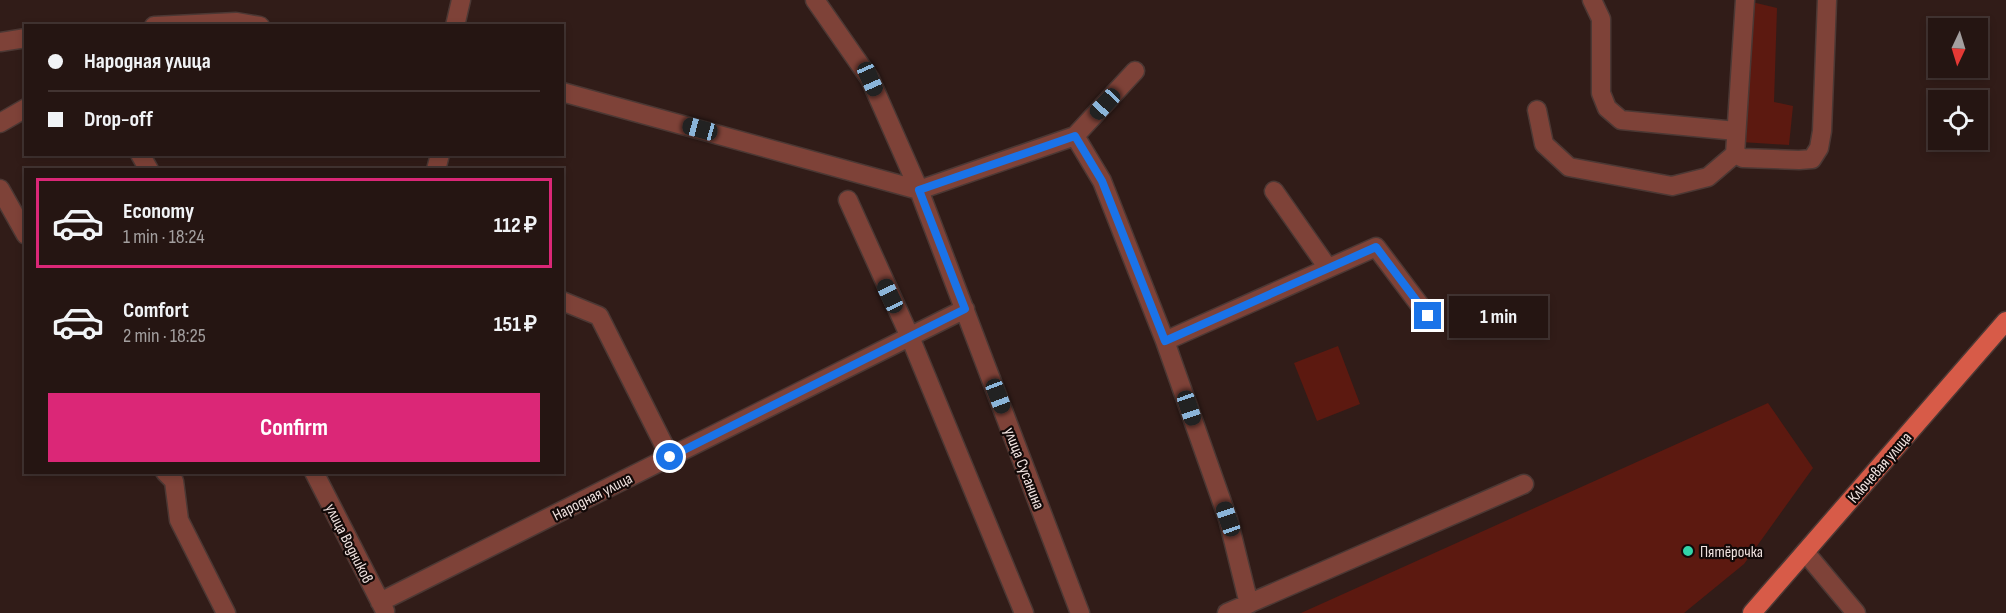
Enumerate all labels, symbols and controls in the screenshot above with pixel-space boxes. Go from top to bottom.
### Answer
north arrow [1928,18,1988,78]
map controls [1928,18,1988,150]
text: Народная улица [84,48,211,75]
car [854,59,886,99]
car [1086,85,1124,123]
button: locate [1928,90,1988,150]
text: Drop-off [84,106,153,133]
car [680,116,720,142]
icon: car [51,196,105,250]
text: Economy [123,198,194,225]
text: 112 ₽ [494,212,537,239]
text: 1 min · 18:24 [123,225,205,249]
car [874,276,906,316]
icon: car [51,295,105,349]
callout: 1 min [1449,295,1548,337]
text: Comfort [123,297,189,324]
route end [1414,302,1441,329]
text: 1 min [1480,305,1517,329]
text: 151 ₽ [494,311,537,338]
text: 2 min · 18:25 [123,324,206,348]
car [983,376,1013,416]
car [1175,388,1203,428]
button: Confirm [48,393,540,462]
street label: улица Сусанина [999,425,1048,512]
street label: Ключевая улица [1844,429,1916,507]
route start [656,443,683,470]
street label: Народная улица [550,469,636,526]
car [1214,499,1242,539]
street label: улица Водников [321,501,377,587]
place label: Пятёрочка [1700,543,1763,562]
marker: Пятёрочка [1681,544,1695,558]

